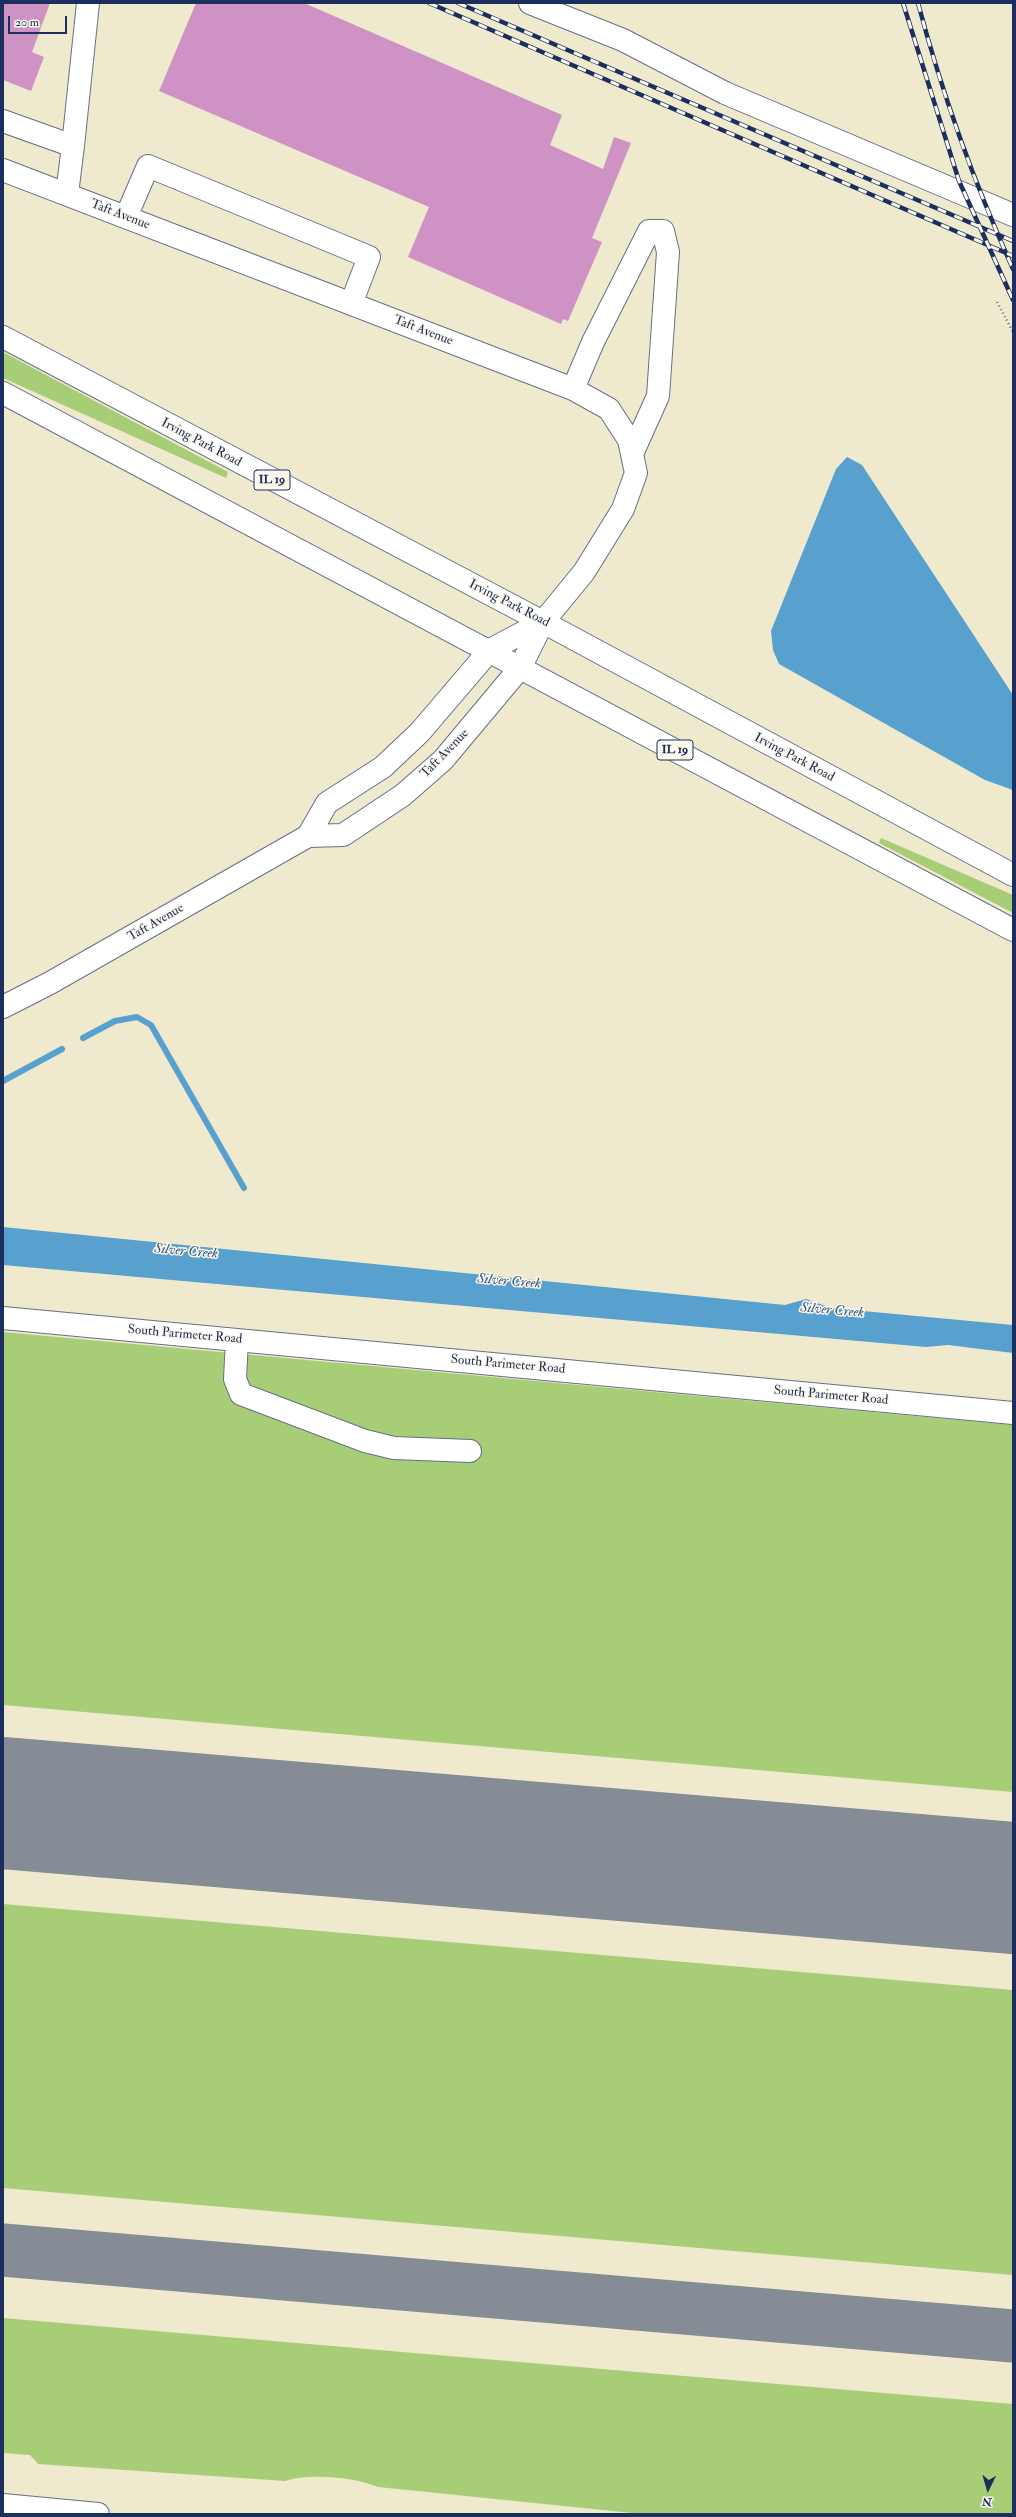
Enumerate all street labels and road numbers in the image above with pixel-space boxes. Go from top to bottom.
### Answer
street label: Taft Avenue [88,197,152,233]
street label: Taft Avenue [391,313,455,349]
street label: Irving Park Road [158,415,244,471]
road number: IL 19 [254,470,290,490]
street label: Irving Park Road [466,577,552,631]
street label: Taft Avenue [418,726,472,782]
street label: Irving Park Road [751,730,837,786]
road number: IL 19 [657,740,693,760]
street label: Taft Avenue [125,901,187,945]
street label: South Parimeter Road [127,1322,243,1348]
street label: South Parimeter Road [450,1352,566,1378]
street label: South Parimeter Road [773,1383,889,1409]

